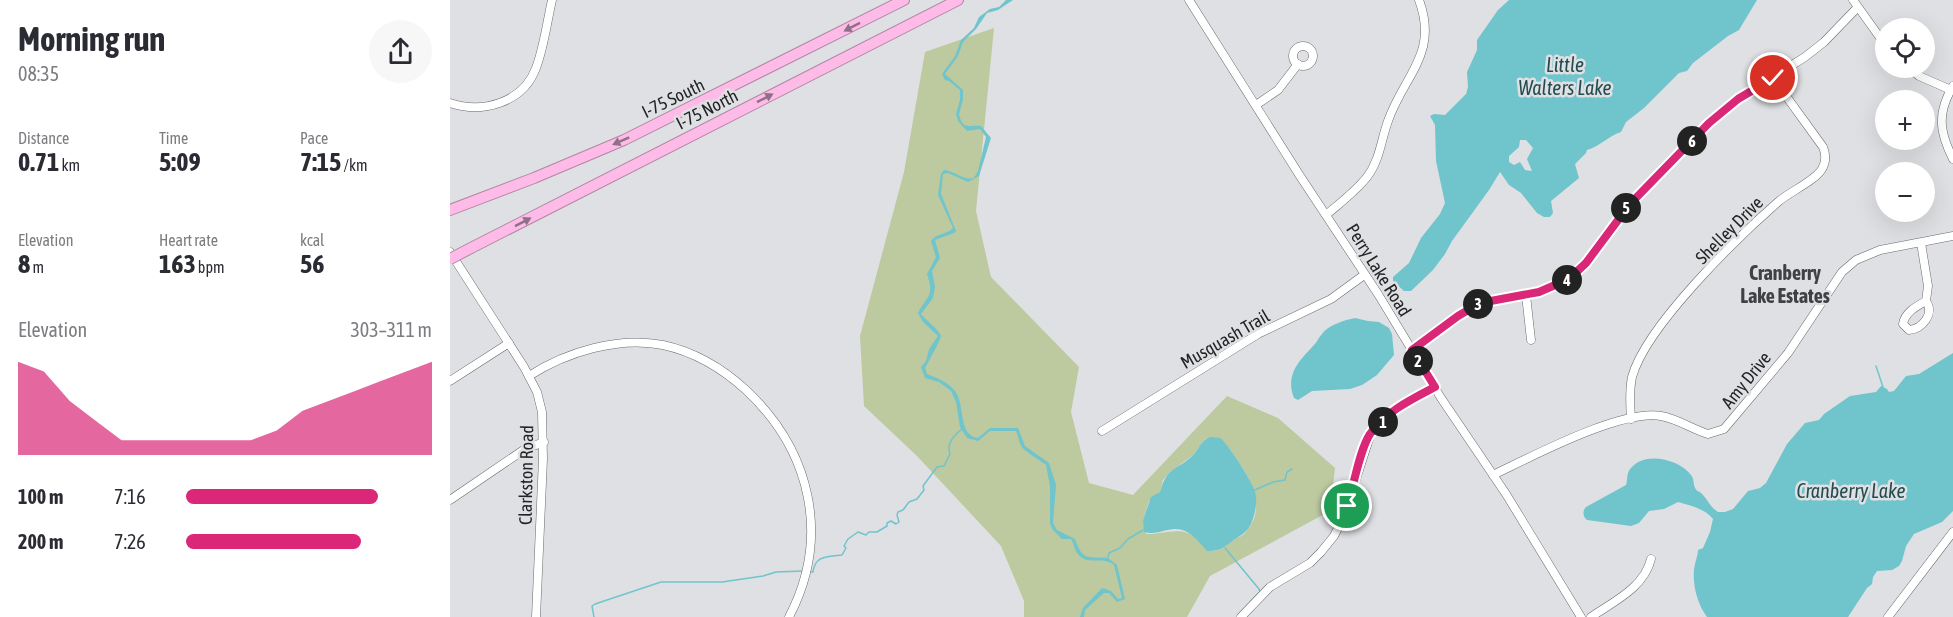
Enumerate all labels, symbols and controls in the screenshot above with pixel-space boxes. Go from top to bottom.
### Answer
map controls [1875,18,1935,222]
button: locate [1875,18,1935,78]
text: Morning run [18,20,165,58]
button: share [369,20,432,83]
one-way arrow [843,21,861,31]
pin [1747,52,1798,103]
water label: Little Walters Lake [1518,53,1612,99]
icon: check [1756,61,1789,94]
text: 08:35 [18,62,59,85]
street label: I-75 South [638,74,708,122]
street label: I-75 North [673,85,741,133]
button: + [1875,90,1935,150]
one-way arrow [757,93,774,103]
pin: 6 [1677,126,1707,156]
text: Distance [18,129,69,147]
text: Time [159,129,188,147]
text: Pace [300,129,328,147]
text: 6 [1688,132,1696,150]
one-way arrow [611,136,629,146]
text: 0.71 [18,147,59,177]
text: 5:09 [159,147,201,177]
text: 7:15 [300,147,341,177]
text: km [59,156,80,174]
text: /km [341,156,367,174]
button: − [1875,162,1935,222]
street label: Shelley Drive [1691,192,1767,268]
pin: 5 [1611,193,1641,223]
text: 5 [1622,199,1630,217]
one-way arrow [514,217,532,227]
street label: Perry Lake Road [1342,220,1416,320]
text: Elevation [18,231,73,249]
text: Heart rate [159,231,218,249]
text: kcal [300,231,324,249]
text: 8 [18,249,30,279]
text: 163 [159,249,196,279]
text: 56 [300,249,324,279]
text: m [30,258,44,276]
text: bpm [196,258,225,276]
district label: Cranberry Lake Estates [1740,261,1830,307]
pin: 4 [1552,265,1582,295]
text: 4 [1563,271,1571,289]
pin: 3 [1463,289,1493,319]
text: 3 [1474,295,1482,313]
street label: Musquash Trail [1177,305,1273,373]
text: Elevation [18,318,87,341]
text: 303–311 m [350,318,432,341]
pin: 2 [1403,346,1433,376]
street label: Amy Drive [1717,348,1775,412]
text: 2 [1414,352,1422,370]
pin: 1 [1368,407,1398,437]
text: 1 [1379,413,1387,431]
street label: Clarkston Road [515,425,537,525]
water label: Cranberry Lake [1796,479,1906,502]
pin [1321,480,1372,531]
text: 100 m [18,485,63,508]
text: 7:16 [114,485,146,508]
icon: arrive [1330,489,1363,522]
text: 200 m [18,530,63,553]
text: 7:26 [114,530,146,553]

